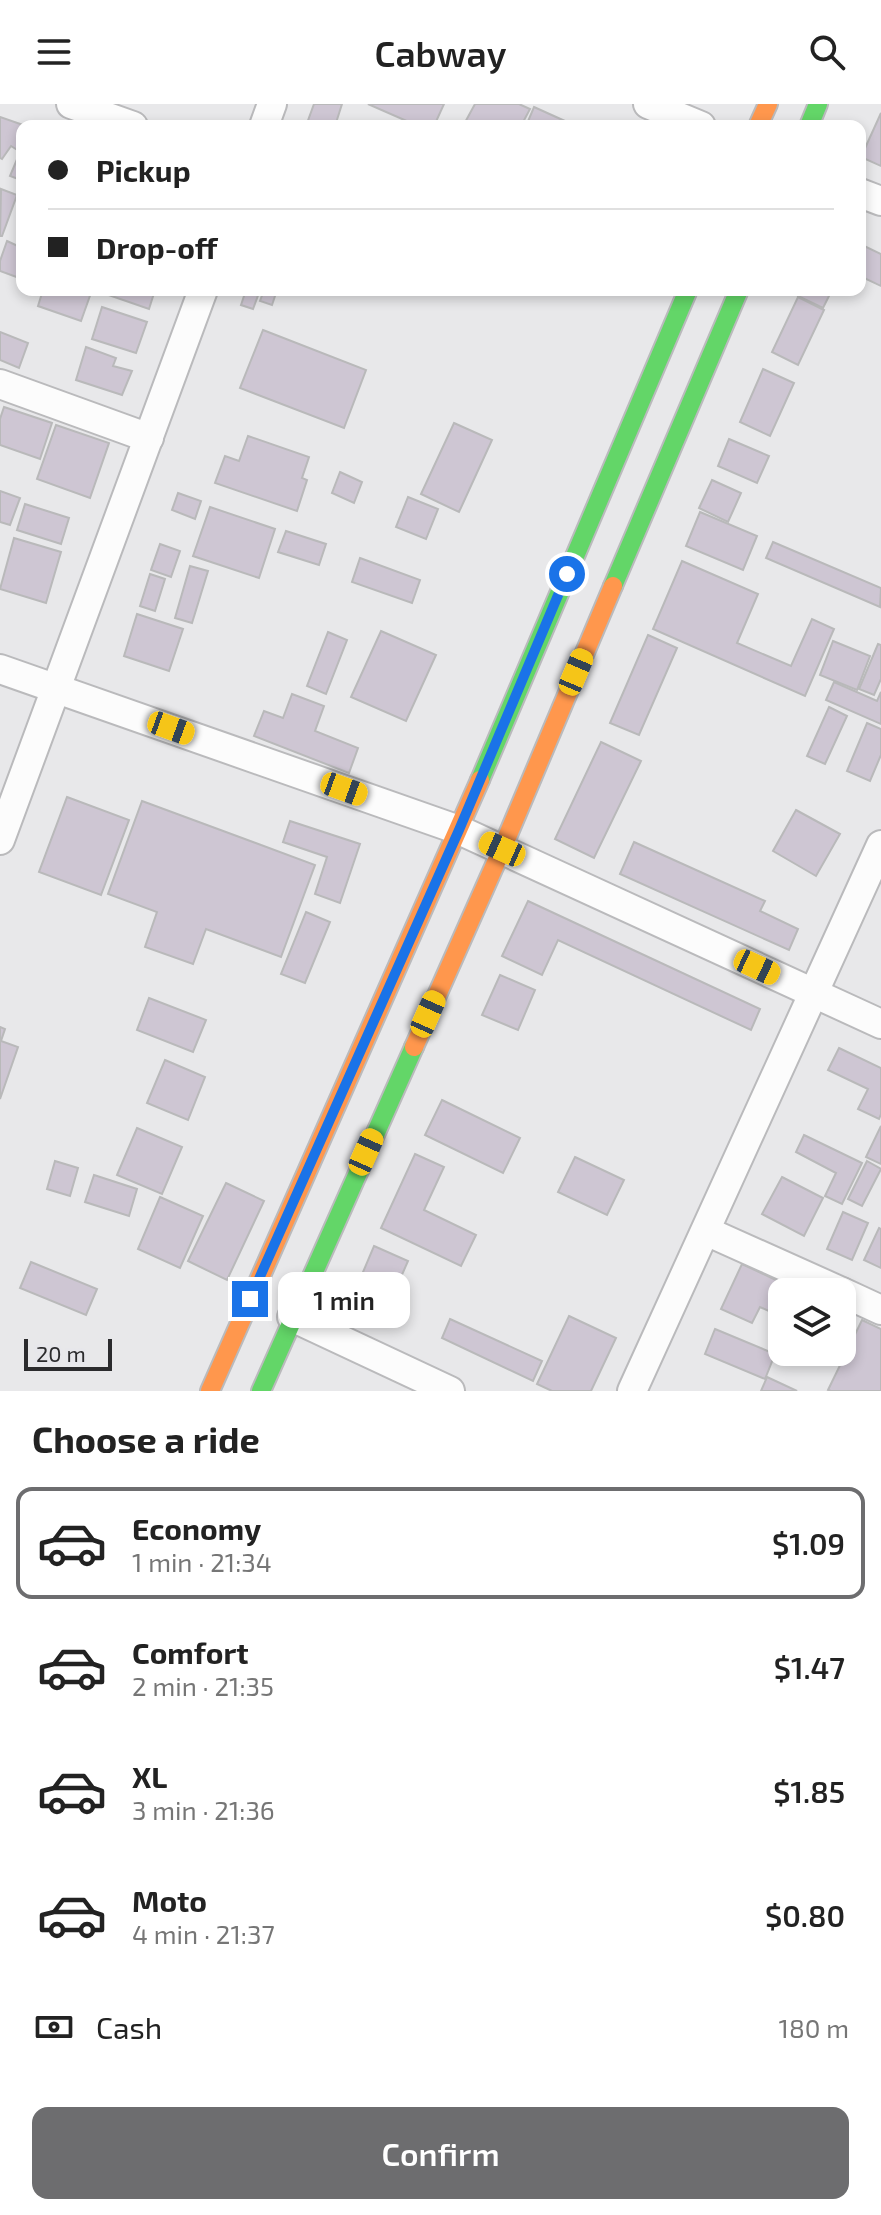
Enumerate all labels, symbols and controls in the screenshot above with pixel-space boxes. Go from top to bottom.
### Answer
icon: menu [32,30,76,74]
icon: search [805,30,849,74]
text: Cabway [375,31,506,74]
text: Pickup [96,152,191,188]
text: Drop-off [96,229,218,265]
route start [549,556,585,592]
car [556,645,596,699]
car [144,709,198,747]
car [317,770,371,808]
car [475,828,529,870]
car [730,946,784,988]
car [407,987,449,1041]
car [345,1125,387,1179]
callout: 1 min [278,1271,410,1327]
map controls [768,1278,856,1366]
button: layers [768,1278,856,1366]
route end [232,1281,268,1317]
text: 1 min [313,1284,375,1315]
scale bar [24,1335,112,1371]
text: 20 m [36,1340,86,1366]
text: Choose a ride [32,1417,260,1460]
icon: car [36,1507,108,1579]
text: Economy [132,1510,261,1546]
text: $1.09 [772,1525,845,1561]
text: 1 min · 21:34 [132,1546,272,1577]
icon: car [36,1631,108,1703]
text: Comfort [132,1634,249,1670]
text: $1.47 [774,1649,845,1685]
text: 2 min · 21:35 [132,1670,274,1701]
icon: car [36,1755,108,1827]
text: XL [132,1758,167,1794]
text: $1.85 [773,1773,845,1809]
text: 3 min · 21:36 [132,1794,275,1825]
icon: car [36,1879,108,1951]
text: Moto [132,1882,207,1918]
text: $0.80 [765,1897,845,1933]
text: 4 min · 21:37 [132,1918,275,1949]
icon: cash [32,2005,76,2049]
text: Cash [96,2009,162,2045]
text: 180 m [779,2012,849,2043]
button: Confirm [32,2107,849,2199]

